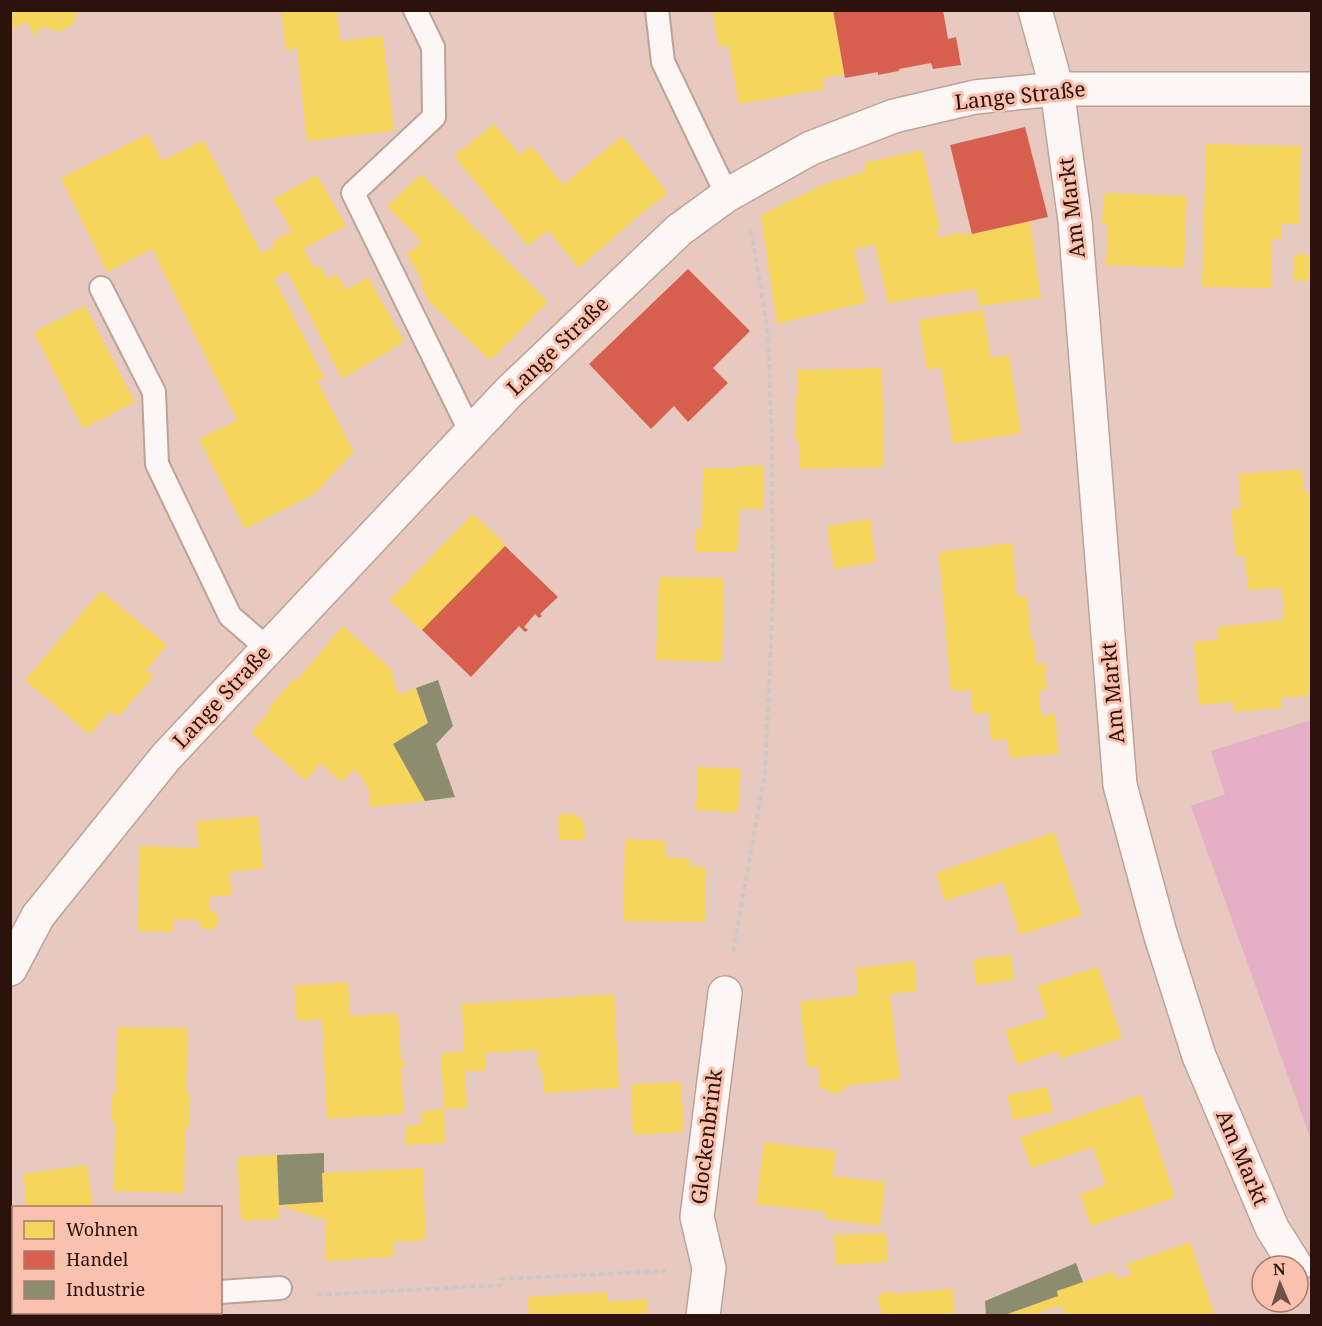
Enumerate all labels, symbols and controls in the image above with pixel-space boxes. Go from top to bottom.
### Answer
street label: Lange Straße [953,74,1087,116]
street label: Am Markt [1051,156,1091,260]
street label: Lange Straße [500,290,614,401]
street label: Lange Straße [166,639,276,754]
street label: Am Markt [1094,641,1130,745]
street label: Glockenbrink [684,1067,728,1206]
street label: Am Markt [1210,1106,1276,1210]
legend [12,1206,222,1314]
text: Wohnen [66,1217,139,1241]
text: Handel [66,1247,129,1271]
north arrow [1250,1254,1310,1314]
text: N [1272,1258,1286,1280]
text: Industrie [66,1277,145,1301]

